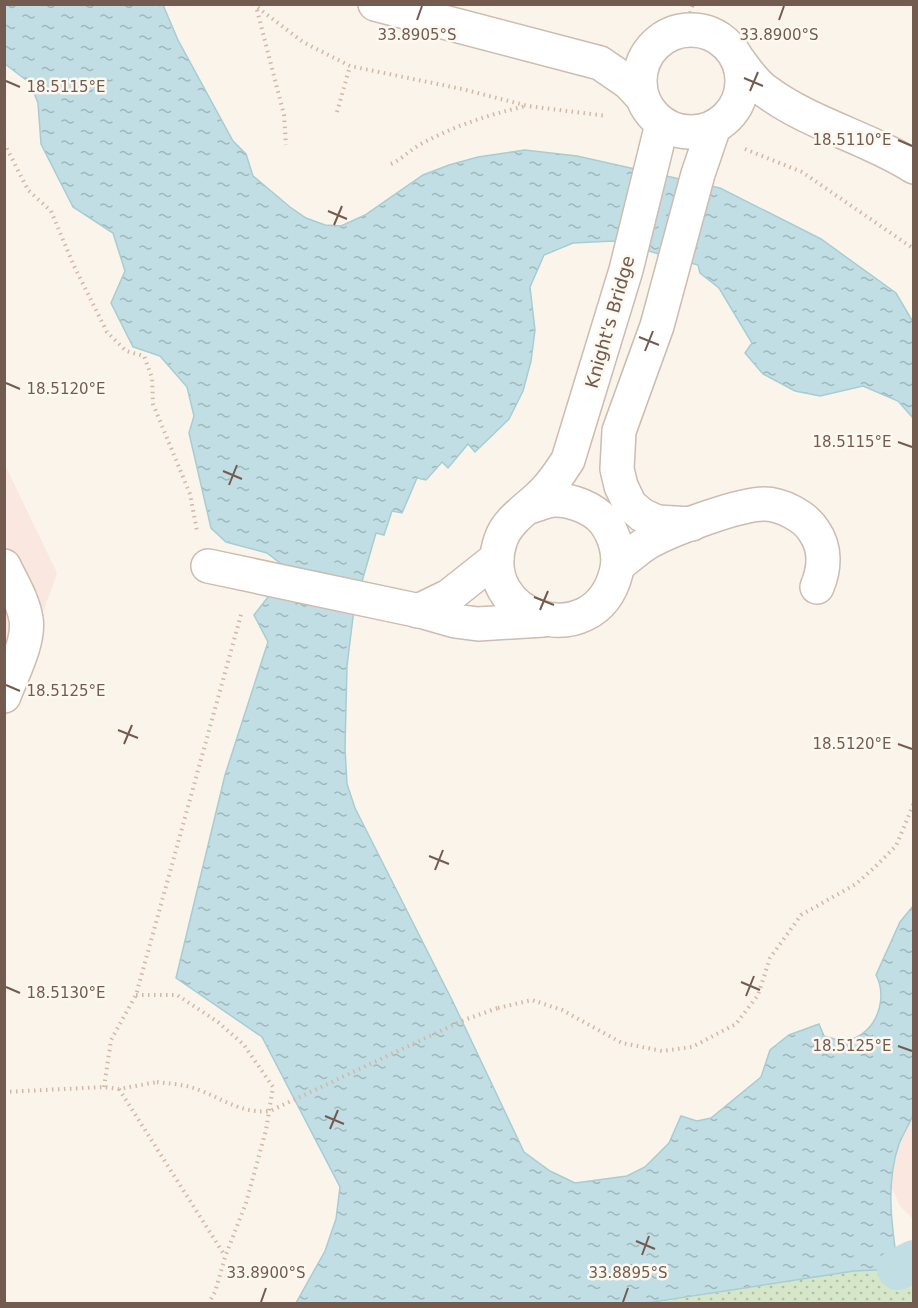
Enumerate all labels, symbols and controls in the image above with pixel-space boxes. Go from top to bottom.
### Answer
text: 33.8905°S [377,26,457,44]
text: 33.8900°S [739,26,819,44]
text: 18.5115°E [26,78,106,96]
text: 18.5110°E [812,131,892,149]
street label: Knight's Bridge [581,253,638,391]
text: 18.5120°E [26,380,106,398]
text: 18.5115°E [812,433,892,451]
text: 18.5125°E [26,682,106,700]
text: 18.5120°E [812,735,892,753]
text: 18.5130°E [26,984,106,1002]
text: 18.5125°E [812,1037,892,1055]
text: 33.8900°S [226,1264,306,1282]
text: 33.8895°S [588,1264,668,1282]

